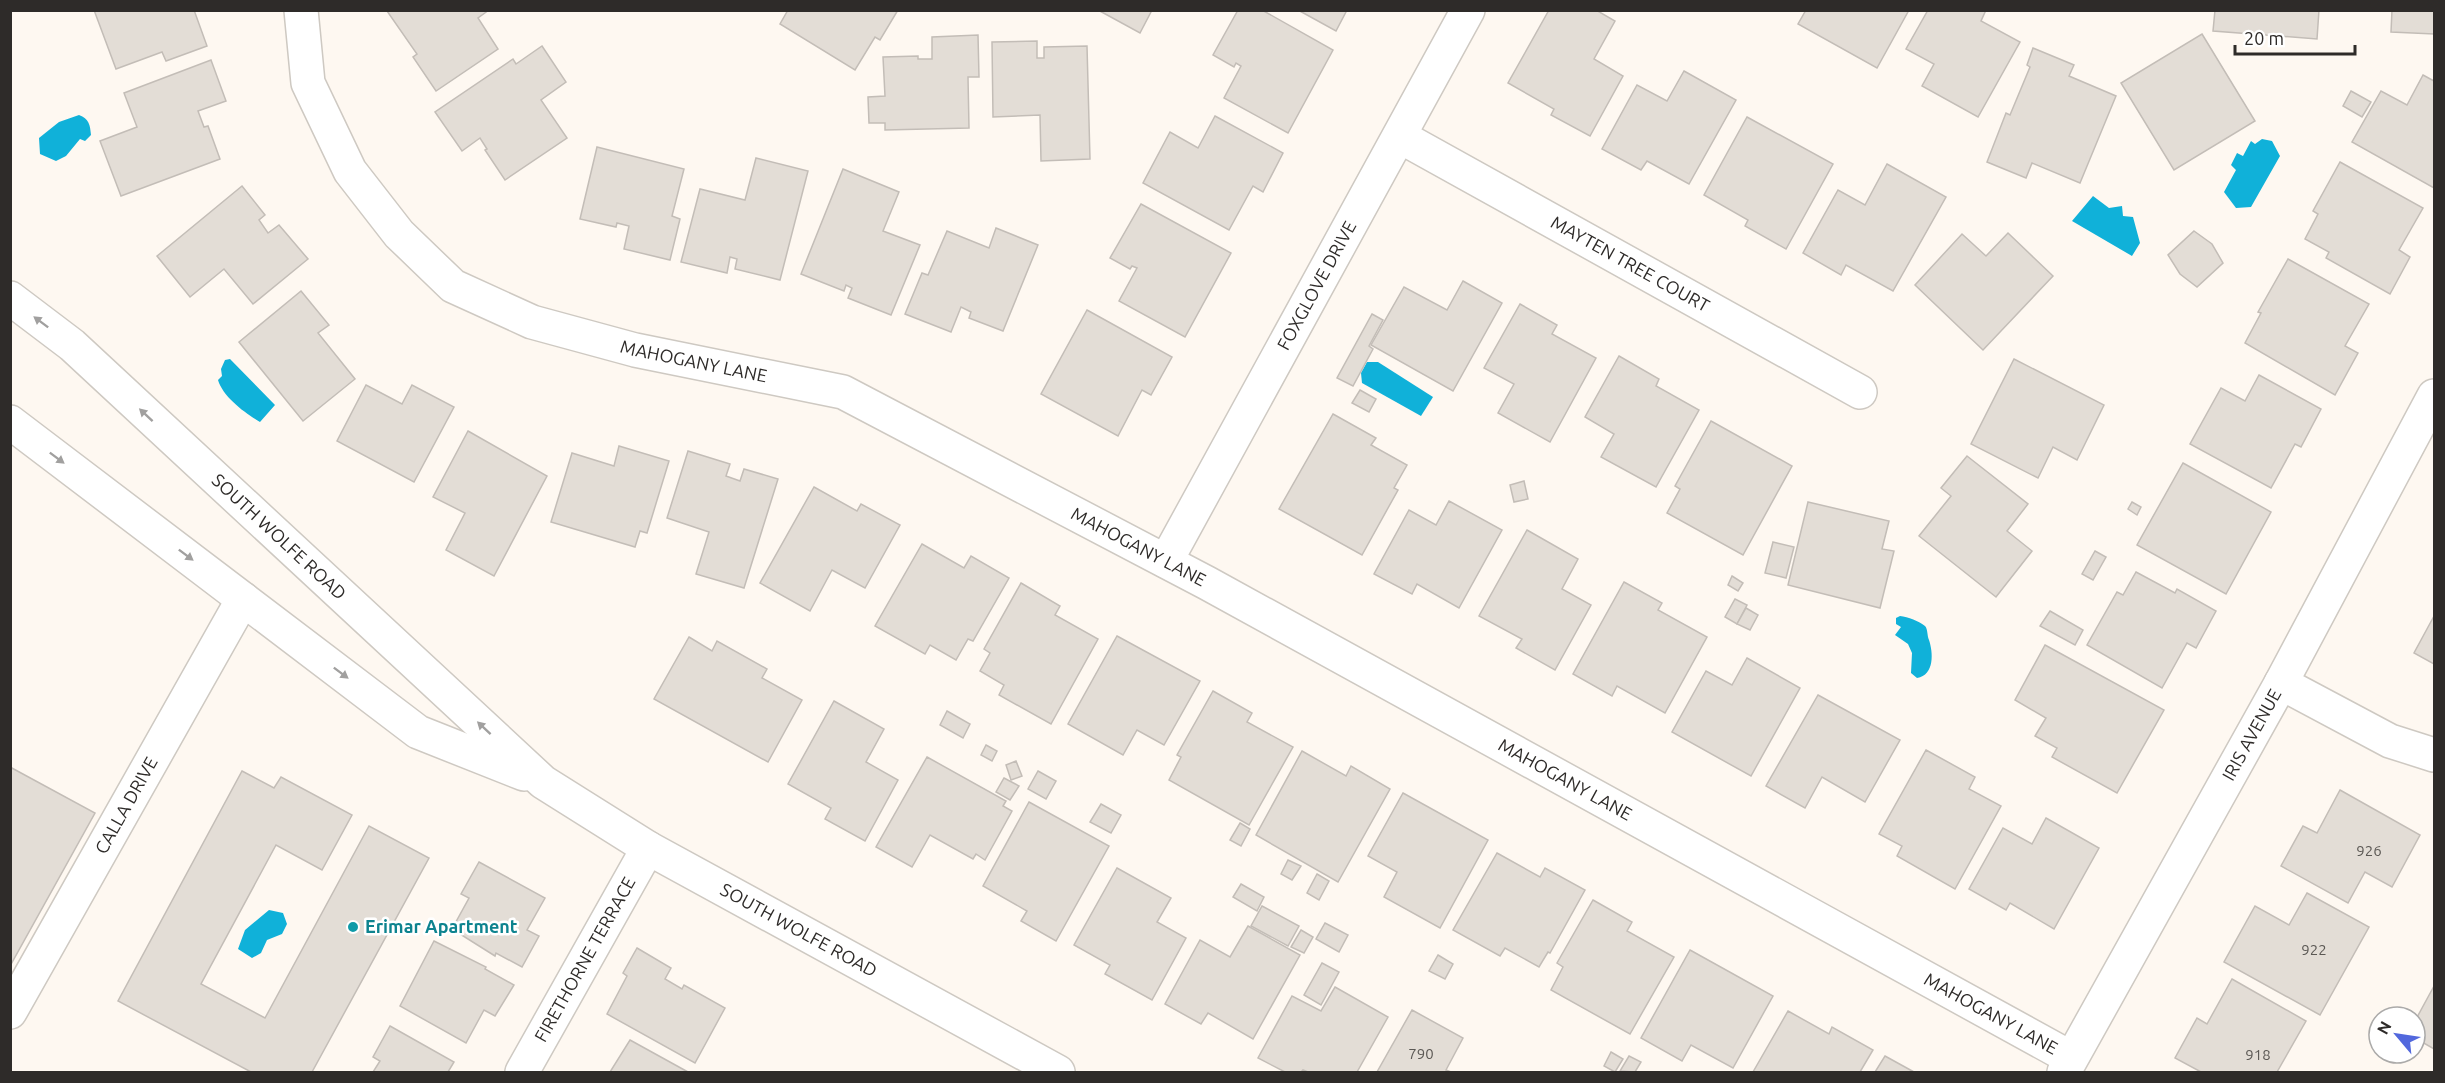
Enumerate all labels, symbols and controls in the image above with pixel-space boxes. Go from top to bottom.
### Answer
scale bar [2235,18,2355,56]
text: 20 m [2244,28,2284,48]
street label: MAYTEN TREE COURT [1548,211,1713,315]
street label: FOXGLOVE DRIVE [1273,217,1359,353]
one-way arrow [34,316,50,328]
street label: MAHOGANY LANE [618,335,769,385]
one-way arrow [139,408,154,422]
one-way arrow [50,451,65,463]
street label: SOUTH WOLFE ROAD [209,469,351,603]
street label: MAHOGANY LANE [1068,503,1210,590]
one-way arrow [178,549,193,561]
one-way arrow [334,667,349,679]
street label: IRIS AVENUE [2218,685,2285,784]
one-way arrow [477,721,492,735]
street label: MAHOGANY LANE [1495,734,1636,824]
street label: CALLA DRIVE [90,753,161,857]
house number: 926 [2356,842,2382,859]
street label: FIRETHORNE TERRACE [530,873,639,1045]
street label: SOUTH WOLFE ROAD [717,879,881,980]
place label: Erimar Apartment [365,916,518,936]
marker: Erimar Apartment [346,920,360,934]
house number: 922 [2301,941,2327,958]
street label: MAHOGANY LANE [1921,968,2062,1058]
north arrow [2367,1005,2427,1065]
text: N [2373,1018,2395,1037]
house number: 790 [1408,1045,1434,1062]
house number: 918 [2245,1046,2271,1063]

